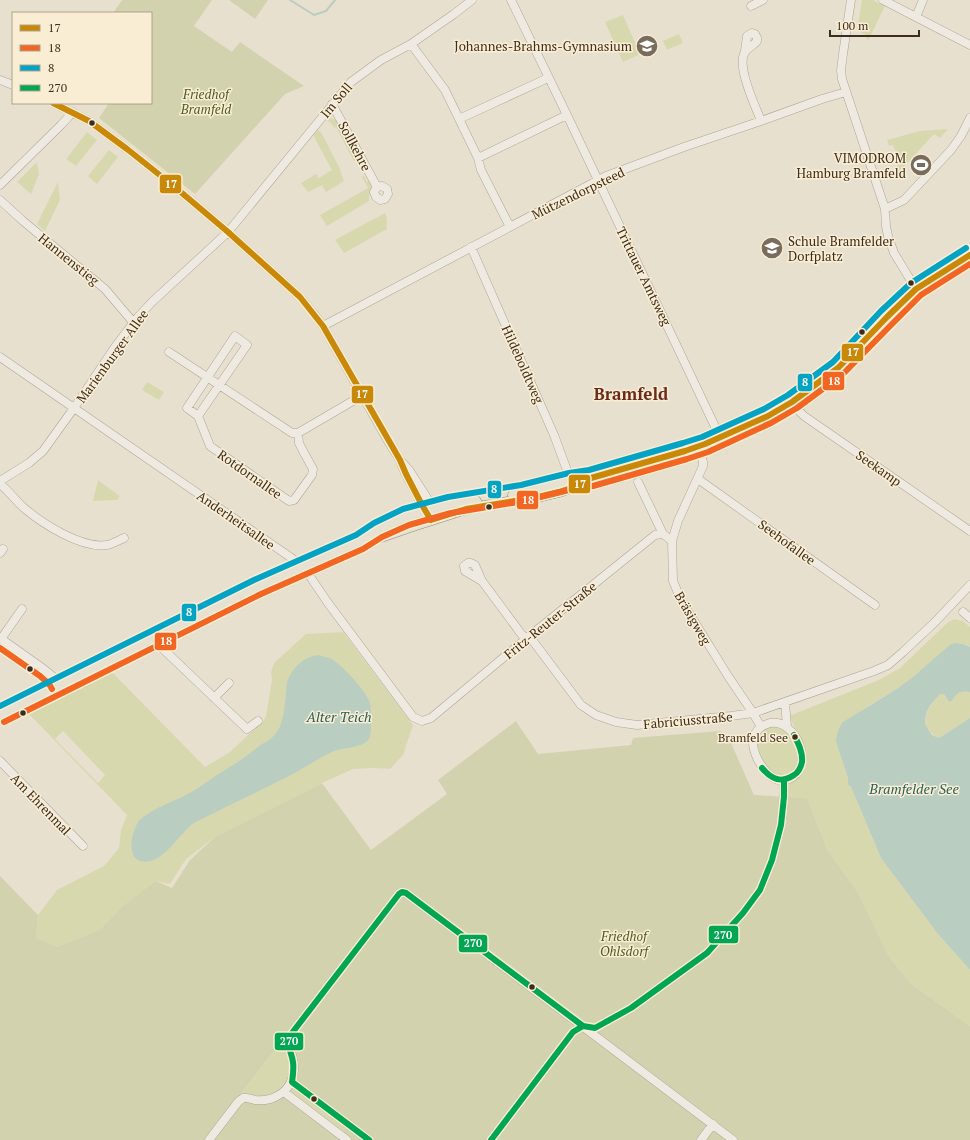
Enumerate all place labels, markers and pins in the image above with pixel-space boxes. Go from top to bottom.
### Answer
school or university icon: Johannes-Brahms-Gymnasium [634,33,660,59]
place label: Johannes-Brahms-Gymnasium [454,37,632,55]
unlabelled marker [87,118,97,128]
place label: VIMODROM Hamburg Bramfeld [797,149,906,182]
sports icon: VIMODROM Hamburg Bramfeld [908,152,934,178]
place label: Schule Bramfelder Dorfplatz [788,232,894,265]
school or university icon: Schule Bramfelder Dorfplatz [759,235,785,261]
unlabelled marker [906,278,916,288]
unlabelled marker [857,327,867,337]
unlabelled marker [484,502,494,512]
unlabelled marker [25,664,35,674]
unlabelled marker [18,708,28,718]
place label: Bramfeld See [718,730,788,745]
marker: Bramfeld See [790,732,800,742]
unlabelled marker [527,982,537,992]
unlabelled marker [309,1094,319,1104]

